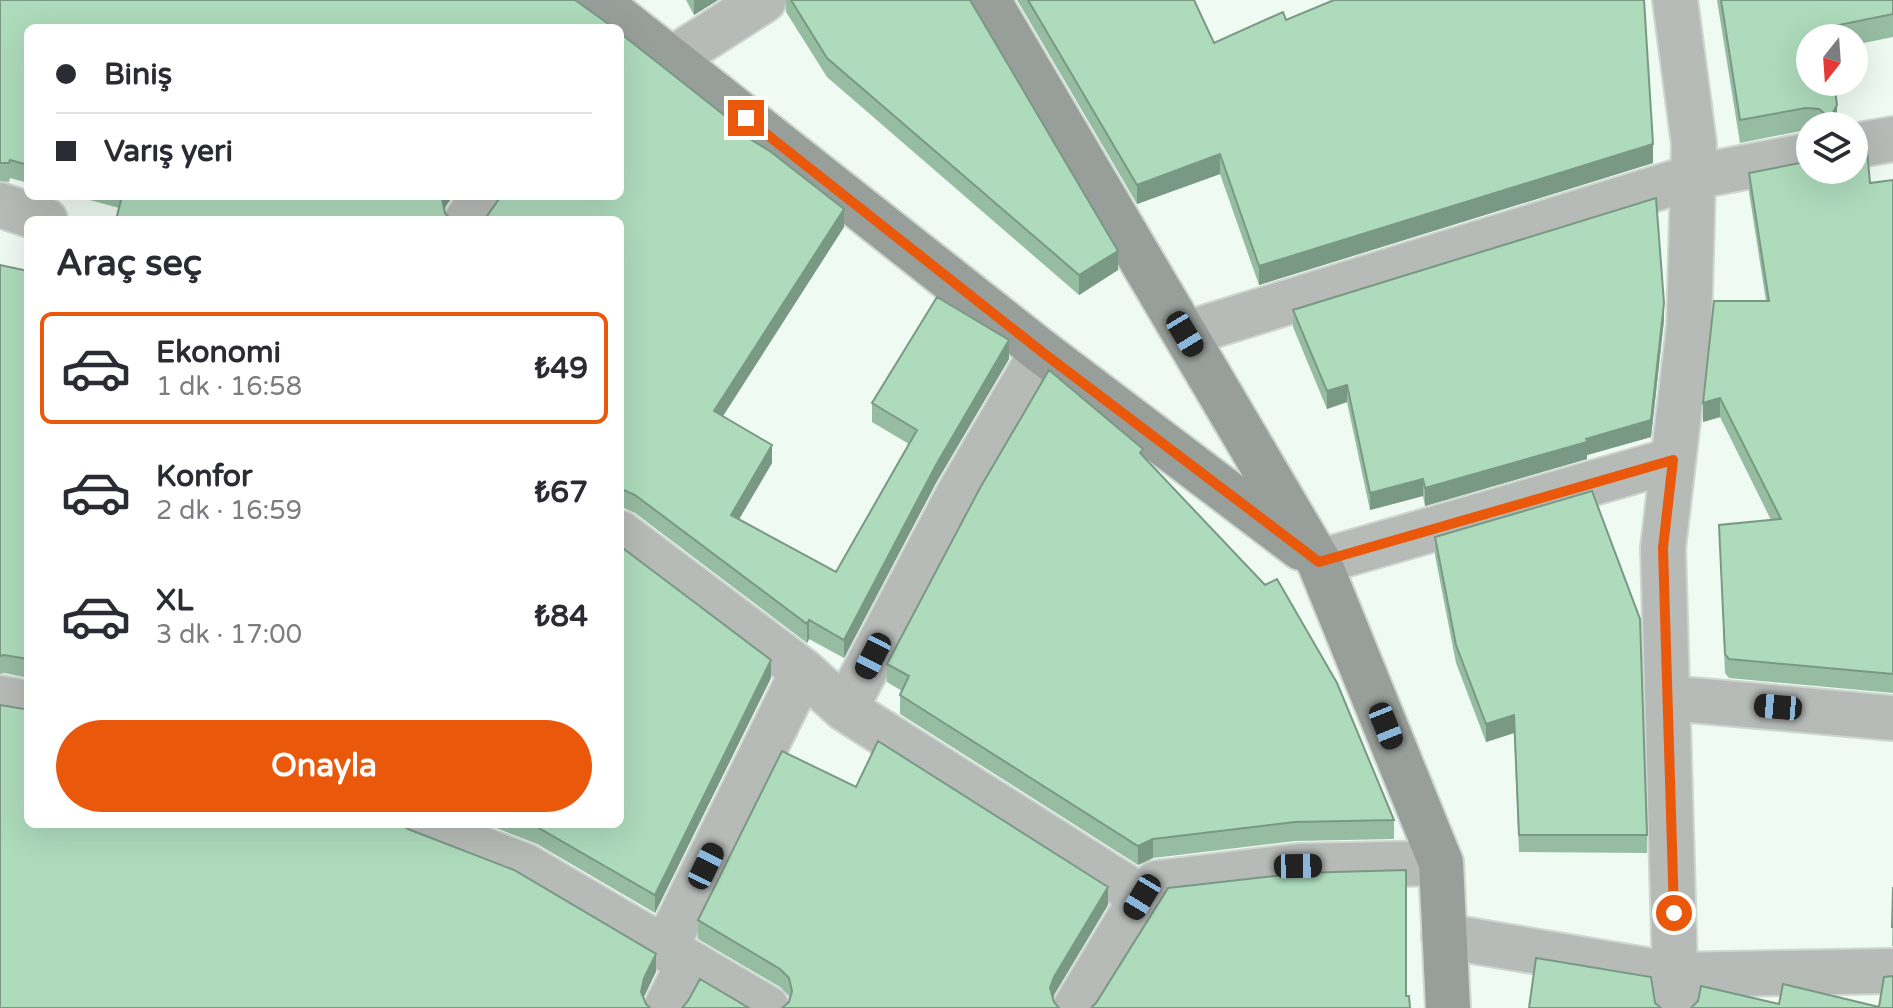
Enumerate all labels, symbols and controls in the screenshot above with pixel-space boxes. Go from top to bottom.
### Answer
north arrow [1796,24,1868,96]
map controls [1796,24,1868,184]
text: Biniş [104,56,172,93]
route end [728,100,764,136]
button: layers [1796,112,1868,184]
text: Varış yeri [104,133,233,170]
text: Araç seç [56,242,202,285]
car [1162,307,1208,361]
icon: car [60,332,132,404]
text: Ekonomi [156,334,281,371]
text: ₺49 [534,350,588,387]
text: 1 dk · 16:58 [156,371,302,402]
icon: car [60,456,132,528]
text: Konfor [156,458,253,495]
text: ₺67 [534,474,588,511]
text: 2 dk · 16:59 [156,495,302,526]
icon: car [60,580,132,652]
text: XL [156,582,193,619]
text: ₺84 [534,598,588,635]
text: 3 dk · 17:00 [156,619,302,650]
car [851,629,895,683]
car [1753,693,1803,721]
car [1366,699,1406,753]
button: Onayla [56,720,592,812]
car [685,839,727,893]
car [1274,854,1322,878]
car [1119,870,1165,924]
route start [1656,895,1692,931]

